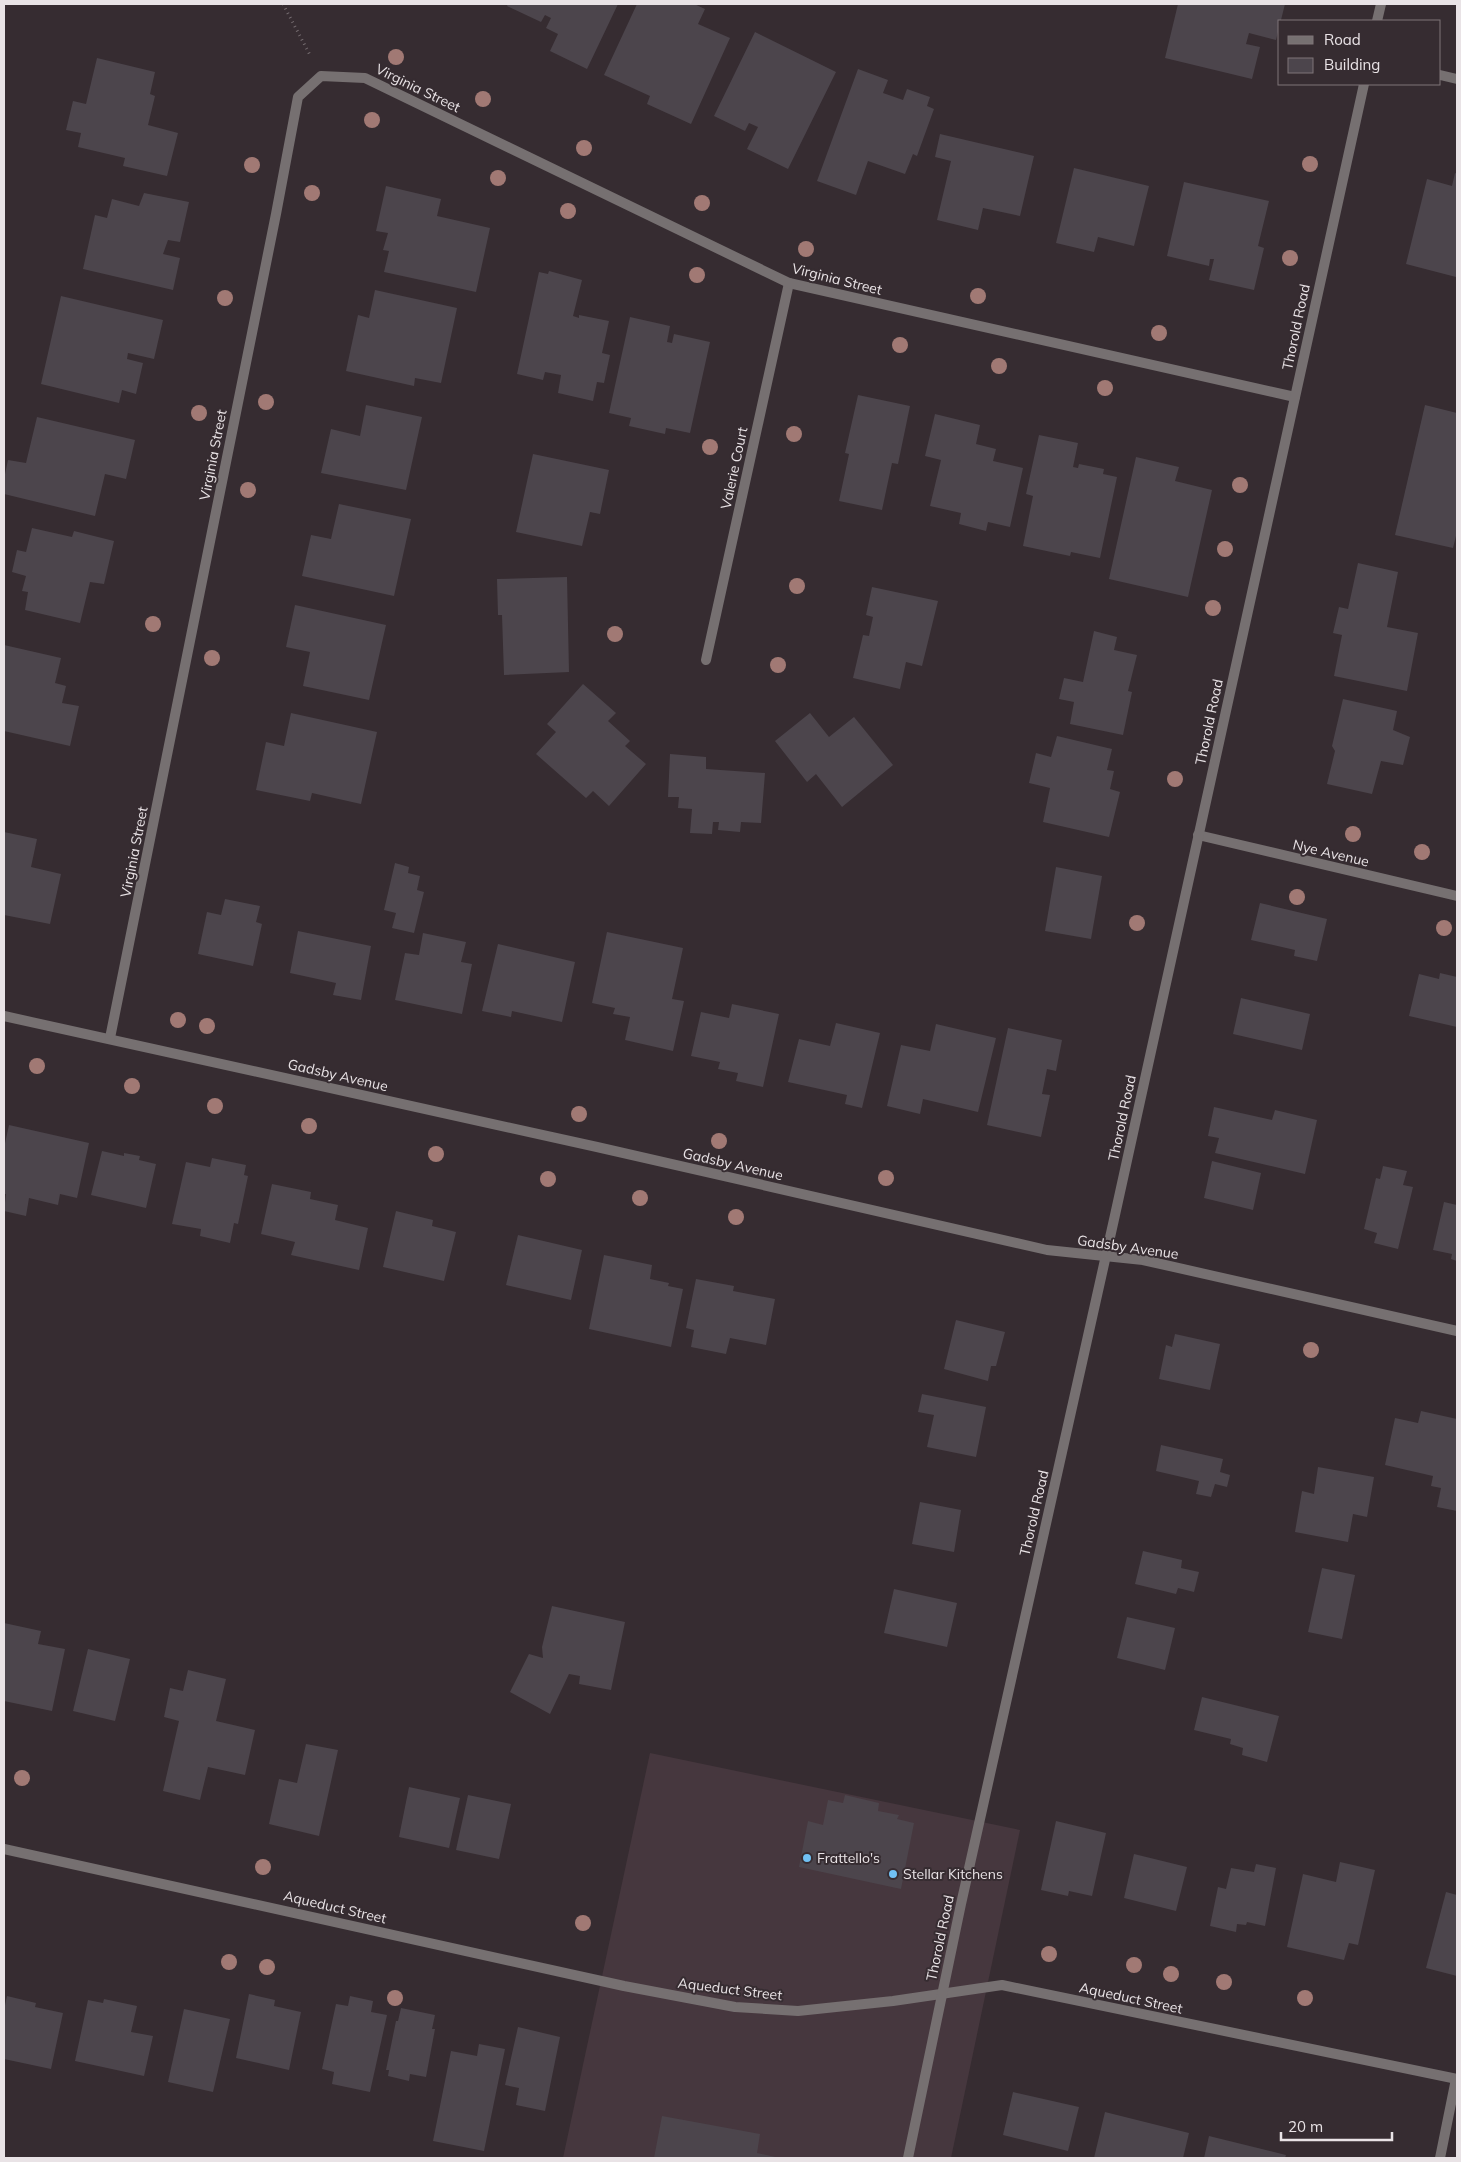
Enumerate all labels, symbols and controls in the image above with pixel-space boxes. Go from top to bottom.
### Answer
legend [1278,20,1441,85]
text: Road [1324,30,1361,49]
text: Building [1324,55,1380,74]
street label: Virginia Street [373,60,463,116]
street label: Virginia Street [790,259,884,299]
street label: Thorold Road [1278,282,1314,372]
street label: Virginia Street [195,408,231,502]
street label: Valerie Court [717,425,752,511]
street label: Thorold Road [1191,677,1227,767]
street label: Virginia Street [116,805,152,899]
street label: Nye Avenue [1291,835,1371,871]
street label: Gadsby Avenue [286,1055,390,1095]
street label: Thorold Road [1104,1073,1140,1163]
street label: Gadsby Avenue [681,1144,785,1184]
street label: Gadsby Avenue [1076,1231,1180,1263]
street label: Thorold Road [1015,1468,1053,1558]
place label: Frattello's [817,1849,880,1867]
marker: Frattello's [801,1852,813,1864]
place label: Stellar Kitchens [903,1865,1003,1883]
marker: Stellar Kitchens [887,1868,899,1880]
street label: Aqueduct Street [282,1886,388,1928]
street label: Thorold Road [922,1893,958,1983]
street label: Aqueduct Street [677,1974,783,2004]
street label: Aqueduct Street [1078,1978,1184,2018]
scale bar [1281,2110,1392,2142]
text: 20 m [1288,2117,1323,2136]

